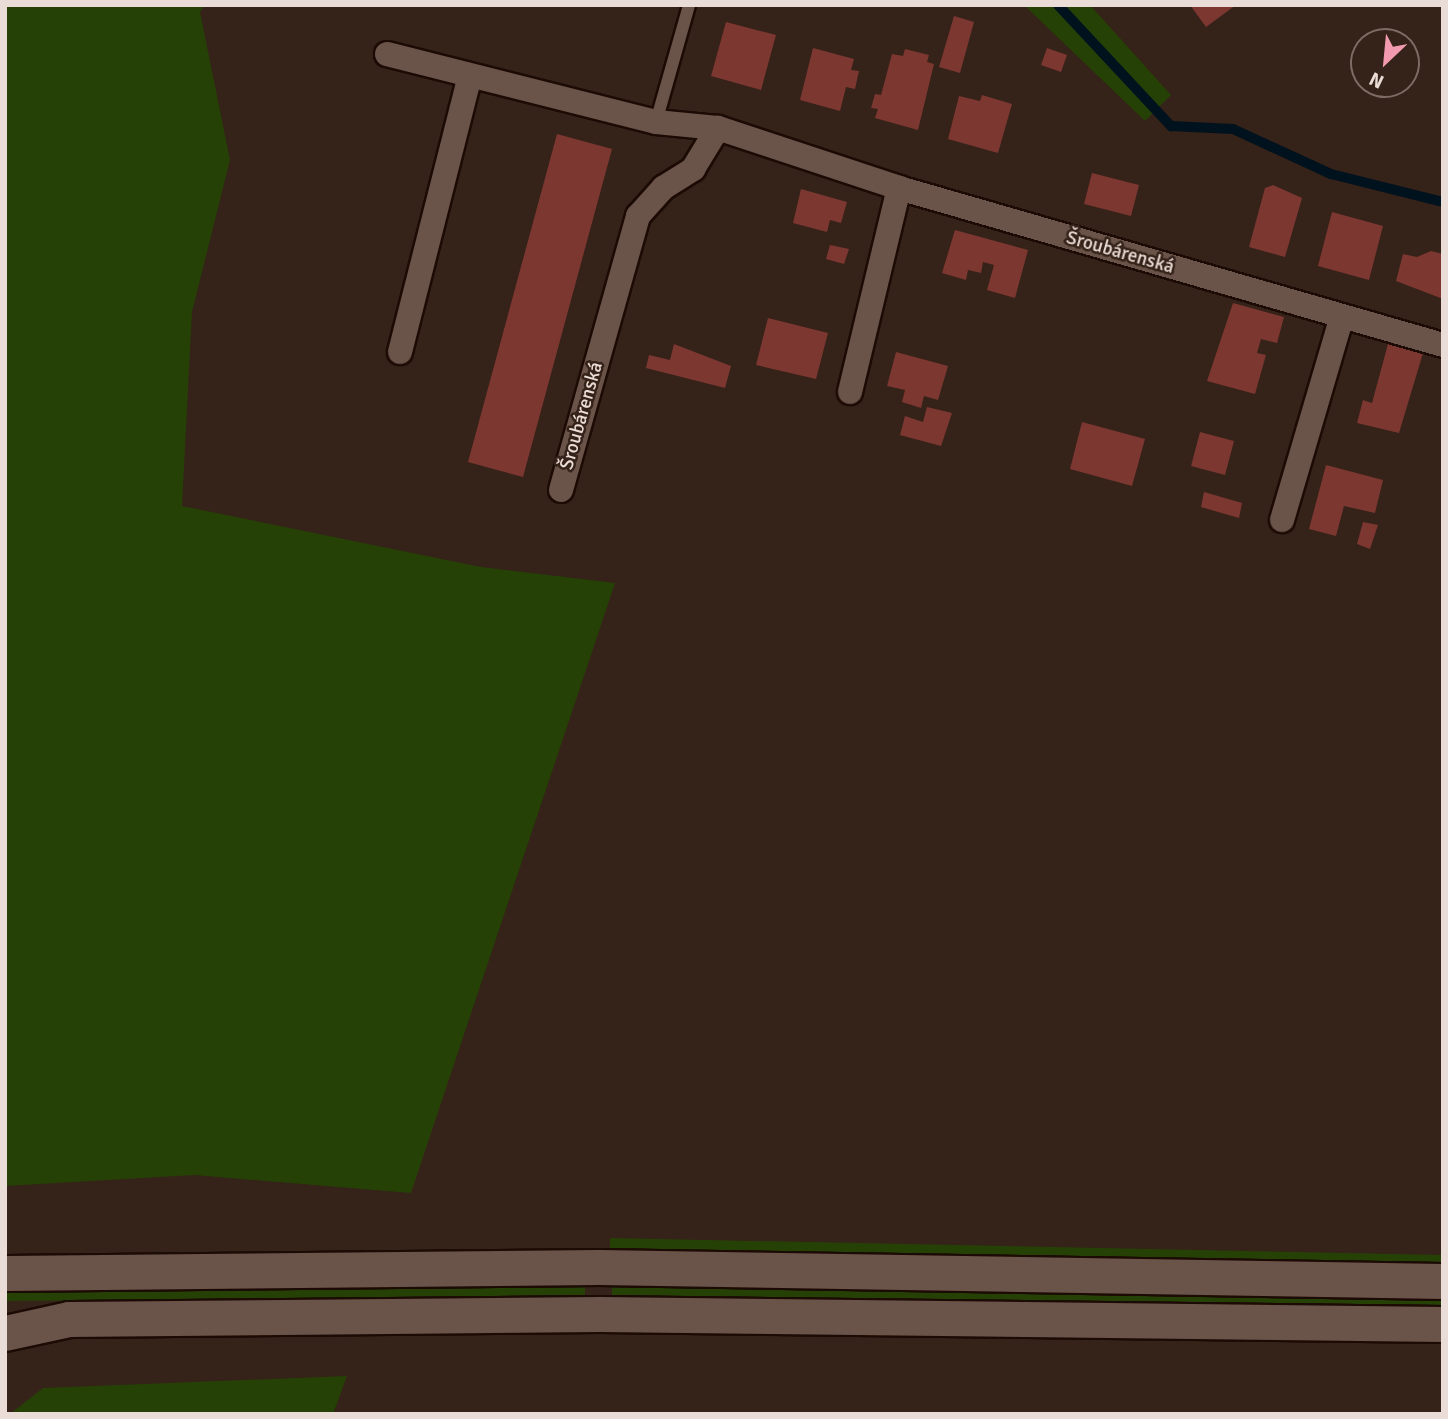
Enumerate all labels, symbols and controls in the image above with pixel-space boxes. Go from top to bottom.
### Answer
north arrow [1350,28,1420,98]
text: N [1365,66,1388,94]
street label: Šroubárenská [1063,227,1177,279]
street label: Šroubárenská [556,359,608,473]

